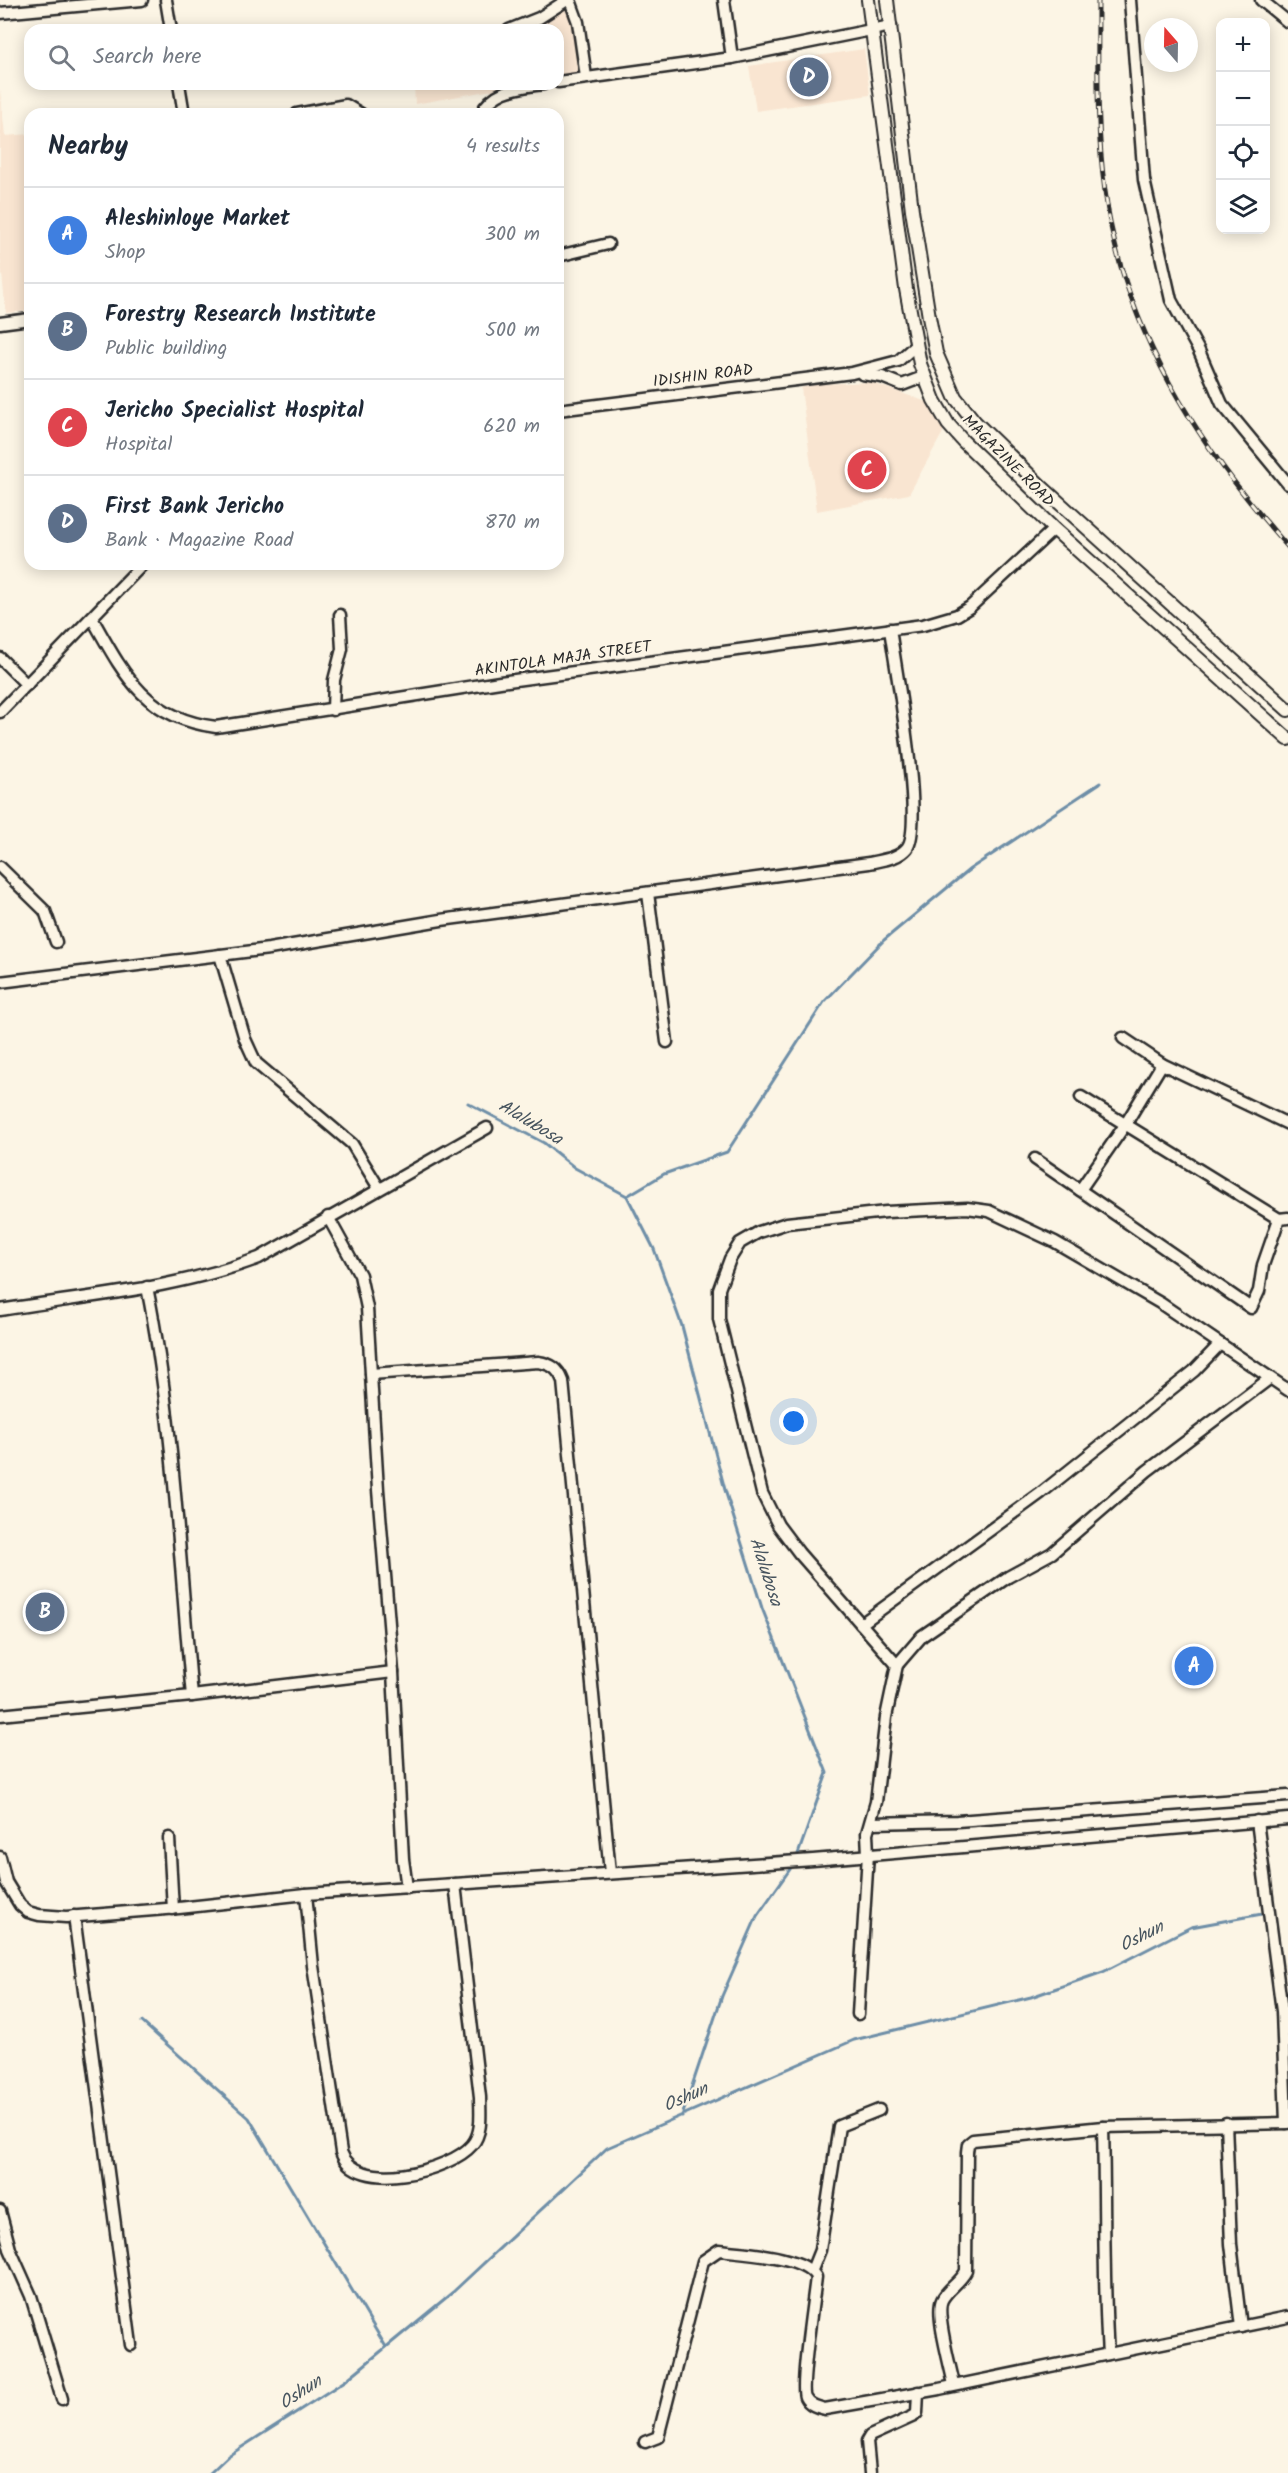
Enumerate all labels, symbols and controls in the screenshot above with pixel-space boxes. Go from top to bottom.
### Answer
north arrow [1144,18,1198,72]
map controls [1216,18,1270,234]
button: + [1216,18,1270,72]
search box [24,24,564,90]
text: Search here [93,40,201,75]
icon: search [45,41,78,74]
pin: D [790,54,828,100]
button: − [1216,72,1270,126]
text: Nearby [48,126,128,168]
button: locate [1216,126,1270,180]
text: 4 results [466,131,540,163]
button: layers [1216,180,1270,234]
text: Aleshinloye Market [105,202,290,237]
text: A [61,219,74,251]
text: 300 m [485,219,540,251]
text: Shop [105,237,145,269]
text: Forestry Research Institute [105,298,376,333]
text: B [61,315,74,347]
text: 500 m [485,315,540,347]
text: Public building [105,333,227,365]
street label: IDISHIN ROAD [651,357,755,395]
text: Jericho Specialist Hospital [105,394,364,429]
street label: MAGAZINE ROAD [956,409,1060,513]
text: C [61,411,74,443]
text: 620 m [483,411,540,443]
text: Hospital [105,429,172,461]
pin: C [848,448,886,492]
text: First Bank Jericho [105,490,284,525]
text: D [61,507,74,539]
text: 870 m [485,507,540,539]
text: Bank · Magazine Road [105,525,293,557]
street label: AKINTOLA MAJA STREET [473,634,654,684]
water label: Alalubosa [492,1092,569,1154]
your location [779,1407,808,1436]
water label: Alalubosa [740,1534,790,1612]
pin: B [26,1590,64,1634]
pin: A [1174,1644,1214,1688]
water label: Oshun [1115,1913,1171,1960]
water label: Oshun [659,2075,714,2121]
water label: Oshun [274,2367,330,2418]

